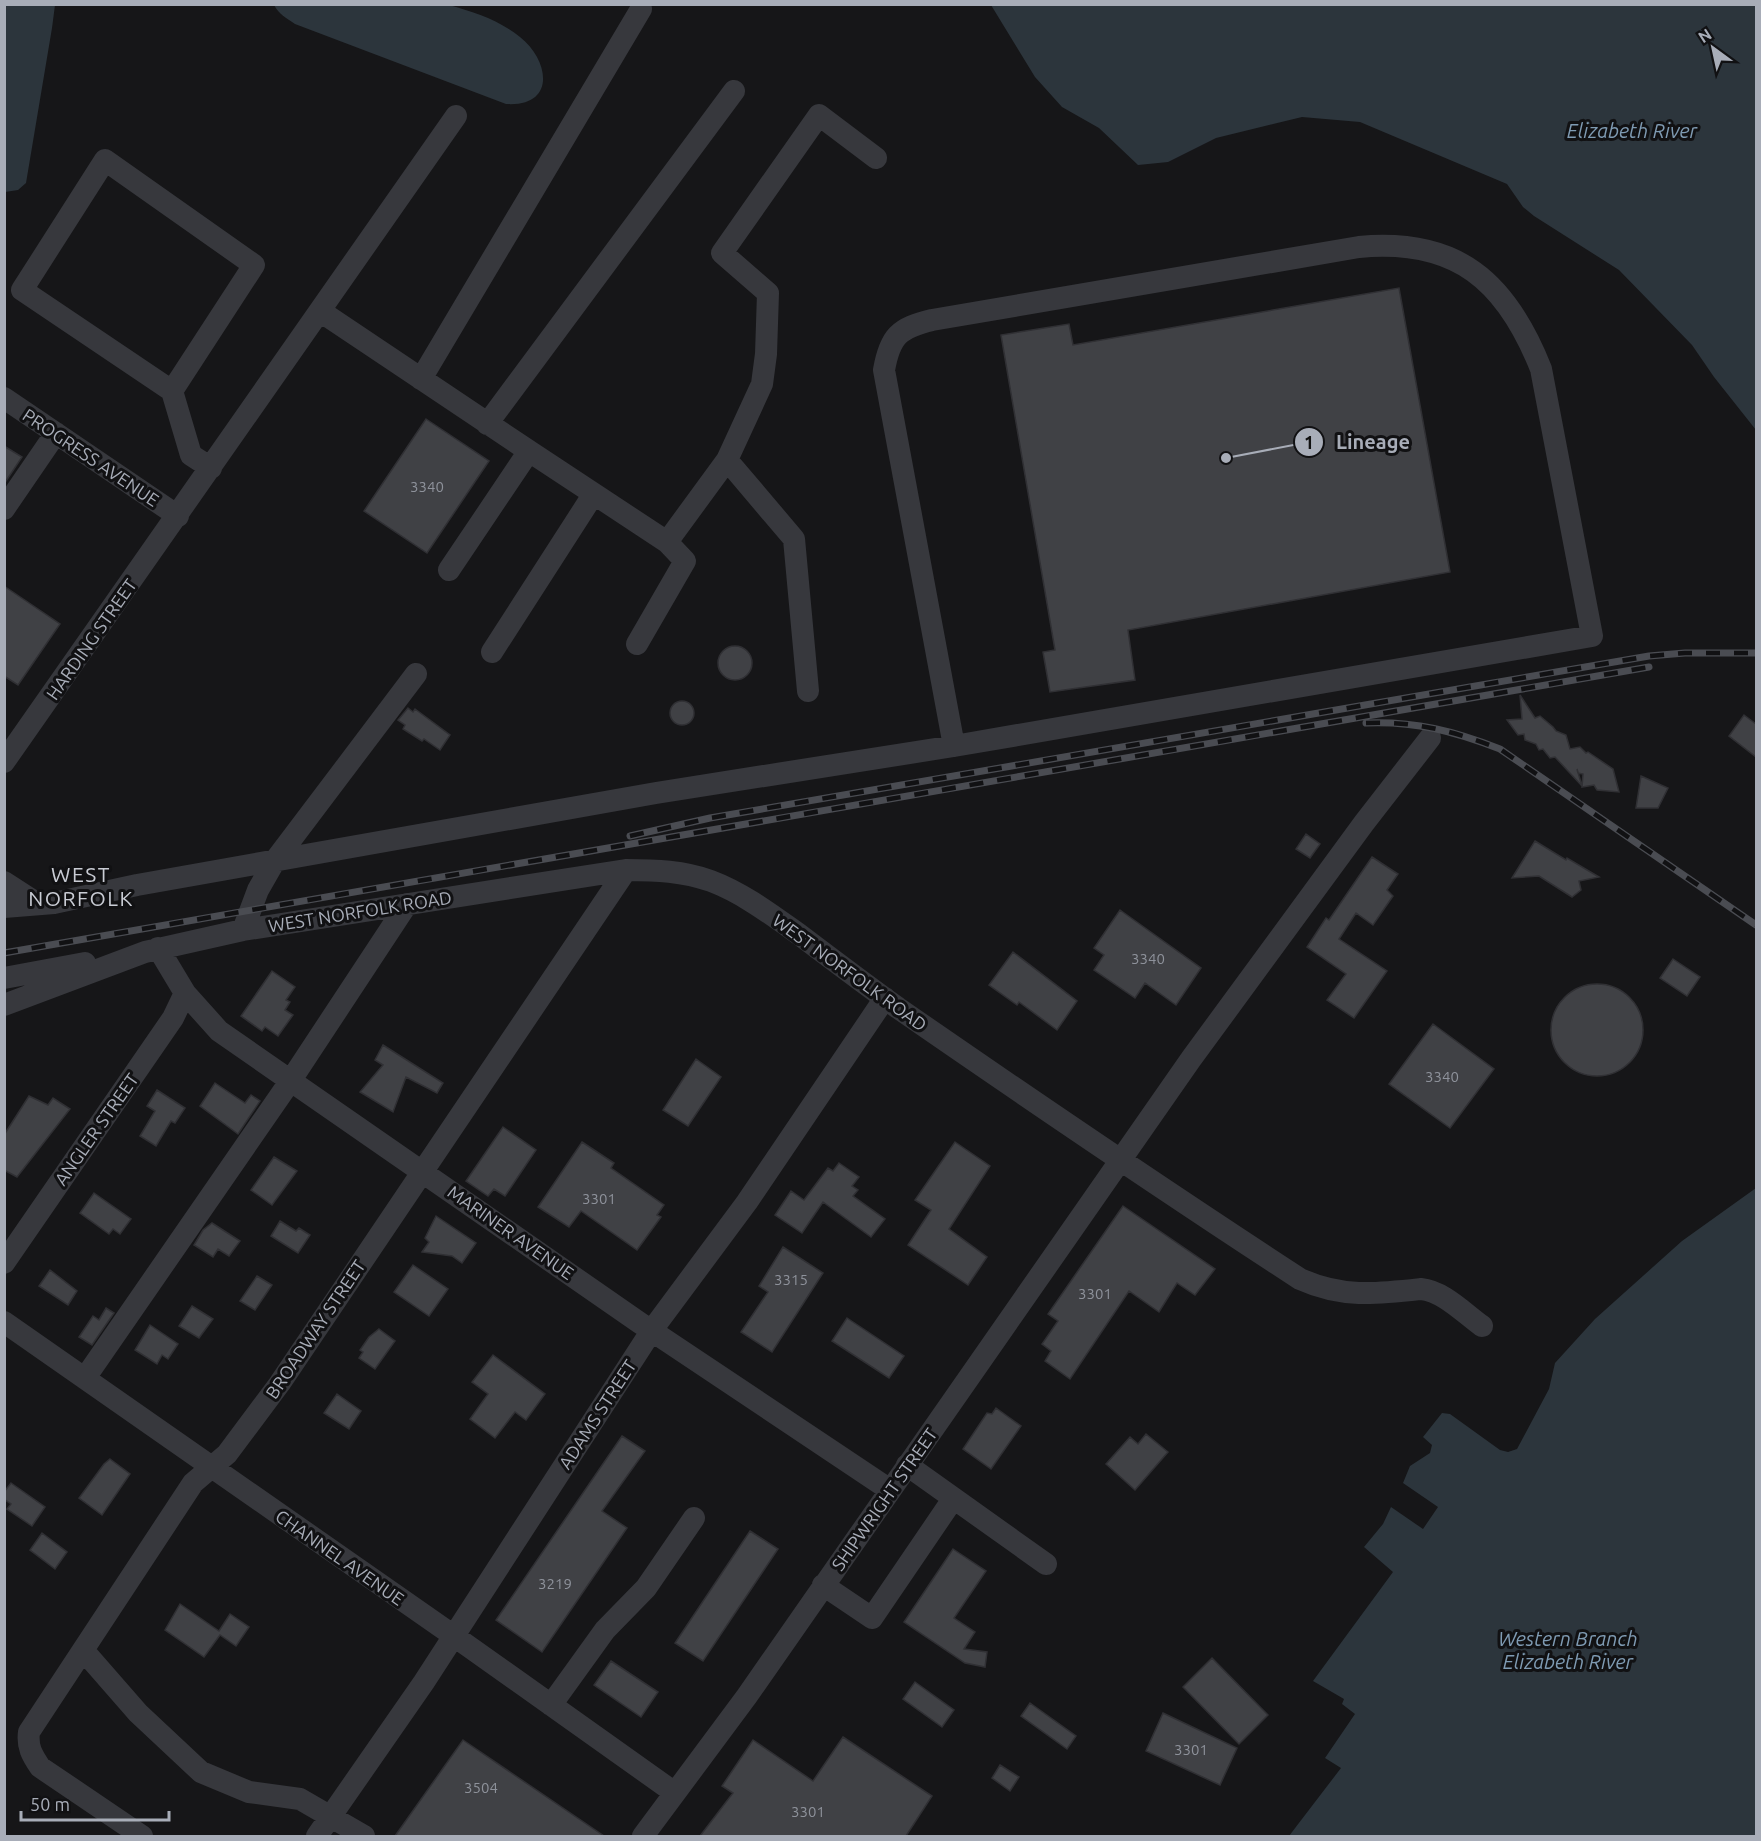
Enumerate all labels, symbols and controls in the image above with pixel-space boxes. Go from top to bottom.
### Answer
north arrow [1683,18,1743,78]
text: N [1695,25,1715,46]
water label: Elizabeth River [1567,119,1699,142]
street label: PROGRESS AVENUE [19,404,163,510]
callout: Lineage [1294,423,1422,461]
text: Lineage [1336,430,1410,453]
text: 1 [1304,432,1314,452]
house number: 3340 [410,478,444,495]
street label: HARDING STREET [42,575,140,703]
district label: WEST NORFOLK [28,862,134,910]
street label: WEST NORFOLK ROAD [267,887,453,935]
street label: WEST NORFOLK ROAD [769,909,931,1035]
house number: 3340 [1131,950,1165,967]
house number: 3340 [1425,1068,1459,1085]
street label: ANGLER STREET [50,1069,142,1189]
street label: MARINER AVENUE [444,1181,578,1283]
house number: 3301 [582,1190,616,1207]
street label: BROADWAY STREET [261,1256,369,1402]
house number: 3315 [774,1271,808,1288]
house number: 3301 [1078,1285,1112,1302]
street label: ADAMS STREET [554,1356,640,1472]
street label: SHIPWRIGHT STREET [827,1424,941,1574]
street label: CHANNEL AVENUE [272,1505,408,1609]
house number: 3219 [538,1575,572,1592]
water label: Western Branch Elizabeth River [1498,1627,1638,1673]
house number: 3301 [1174,1741,1208,1758]
house number: 3504 [464,1779,498,1796]
scale bar [21,1784,170,1822]
text: 50 m [30,1794,70,1814]
house number: 3301 [791,1803,825,1820]

